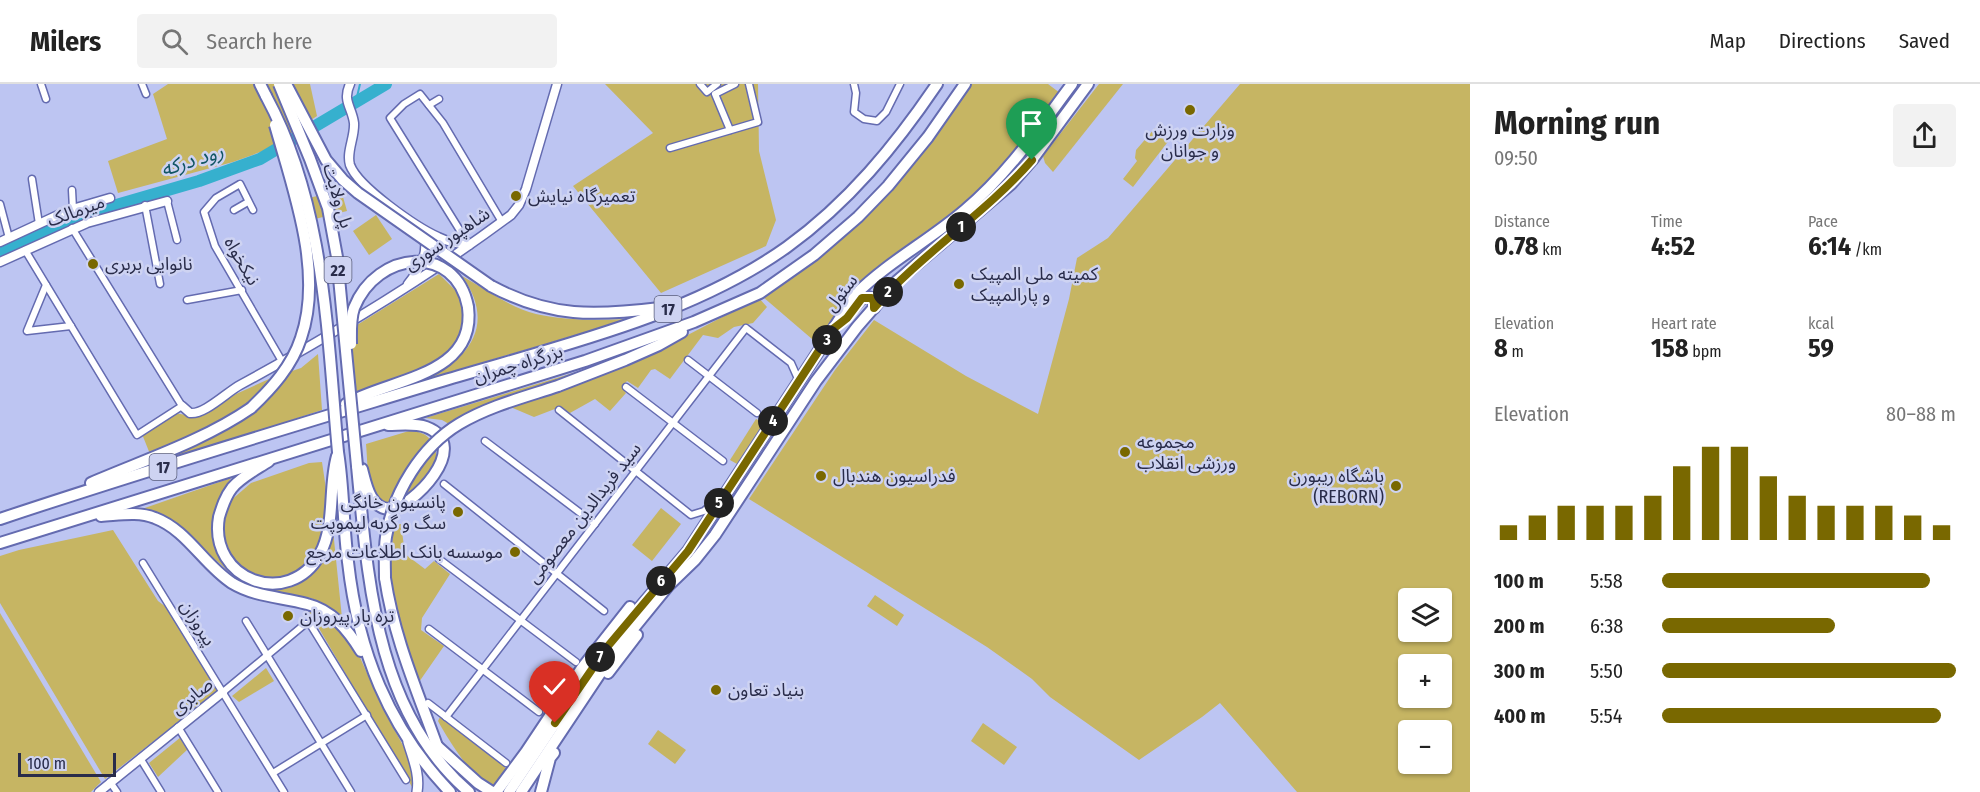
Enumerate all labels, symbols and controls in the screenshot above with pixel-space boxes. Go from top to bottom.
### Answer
search box [137,14,557,68]
text: Milers [30,25,101,58]
icon: search [158,25,191,58]
text: Search here [206,28,312,55]
text: Map [1709,28,1746,54]
text: Directions [1779,28,1866,54]
text: Saved [1899,28,1950,54]
pin [1006,98,1057,160]
marker: وزارت ورزش و جوانان [1183,103,1197,117]
text: Morning run [1494,103,1660,143]
button: share [1893,104,1956,167]
icon: arrive [1015,107,1048,140]
place label: وزارت ورزش و جوانان [1145,119,1235,162]
water label: رود درکه [158,139,226,181]
text: 09:50 [1494,146,1538,170]
street label: پل ولایت [318,161,358,231]
place label: تعمیرگاه نیایش [528,185,635,207]
marker: تعمیرگاه نیایش [509,189,523,203]
street label: میرمالک [44,190,108,232]
street label: شاهپور سوری [400,202,494,276]
pin: 1 [946,212,976,242]
text: Distance [1494,212,1550,231]
text: Time [1651,212,1683,231]
text: Pace [1808,212,1838,231]
text: 1 [958,217,964,236]
text: 0.78 [1494,231,1539,262]
text: 4:52 [1651,231,1695,262]
text: 6:14 [1808,231,1851,262]
street label: نیکخواه [219,233,265,289]
text: km [1539,240,1562,259]
text: /km [1851,240,1882,259]
place label: نانوایی بربری [105,253,193,275]
marker: نانوایی بربری [86,257,100,271]
road number: 22 [324,257,352,283]
place label: کمیته ملی المپیک و پارالمپیک [971,263,1098,306]
street label: سئول [820,270,862,316]
pin: 2 [873,277,903,307]
marker: کمیته ملی المپیک و پارالمپیک [952,277,966,291]
text: 2 [884,282,892,301]
road number: 17 [654,296,682,322]
text: Elevation [1494,314,1554,333]
text: Heart rate [1651,314,1717,333]
text: kcal [1808,314,1834,333]
pin: 3 [812,325,842,355]
text: 3 [823,330,831,349]
text: 8 [1494,333,1508,364]
text: 158 [1651,333,1689,364]
text: 59 [1808,333,1834,364]
street label: بزرگراه چمران [471,340,565,388]
text: m [1508,342,1524,361]
text: bpm [1689,342,1722,361]
text: Elevation [1494,402,1569,426]
text: 80–88 m [1886,402,1956,426]
pin: 4 [758,406,788,436]
text: 4 [769,411,777,430]
place label: مجموعه ورزشی انقلاب [1137,431,1236,474]
street label: سید فریدالدین معصومی [522,438,646,588]
marker: مجموعه ورزشی انقلاب [1118,445,1132,459]
road number: 17 [150,454,176,480]
place label: فدراسیون هندبال [833,465,956,487]
place label: باشگاه ریبورن (REBORN) [1289,465,1384,508]
marker: فدراسیون هندبال [814,469,828,483]
marker: باشگاه ریبورن (REBORN) [1389,479,1403,493]
pin: 5 [704,488,734,518]
place label: پانسیون خانگی سگ و گربه لیموپت [311,491,446,534]
text: 5 [715,493,723,512]
marker: پانسیون خانگی سگ و گربه لیموپت [451,505,465,519]
place label: موسسه بانک اطلاعات مرجع [306,541,503,566]
marker: موسسه بانک اطلاعات مرجع [508,545,522,559]
pin: 6 [646,566,676,596]
text: 100 m [1494,569,1544,593]
text: 5:58 [1590,569,1623,593]
text: 6 [657,571,665,590]
map controls [1398,588,1452,774]
button: layers [1398,588,1452,642]
street label: پیروزان [175,596,221,650]
place label: تره بار پیروزان [300,605,394,627]
marker: تره بار پیروزان [281,609,295,623]
text: 200 m [1494,614,1545,638]
text: 6:38 [1590,614,1623,638]
pin: 7 [585,642,615,672]
text: 7 [597,647,603,666]
button: + [1398,654,1452,708]
text: 300 m [1494,659,1545,683]
text: 5:50 [1590,659,1623,683]
pin [529,661,580,723]
icon: check [538,670,571,703]
street label: صابری [167,673,217,719]
place label: بنیاد تعاون [728,679,804,701]
marker: بنیاد تعاون [709,683,723,697]
text: 400 m [1494,704,1546,728]
text: 5:54 [1590,704,1622,728]
button: − [1398,720,1452,774]
scale bar [18,750,116,778]
text: 100 m [27,754,66,773]

